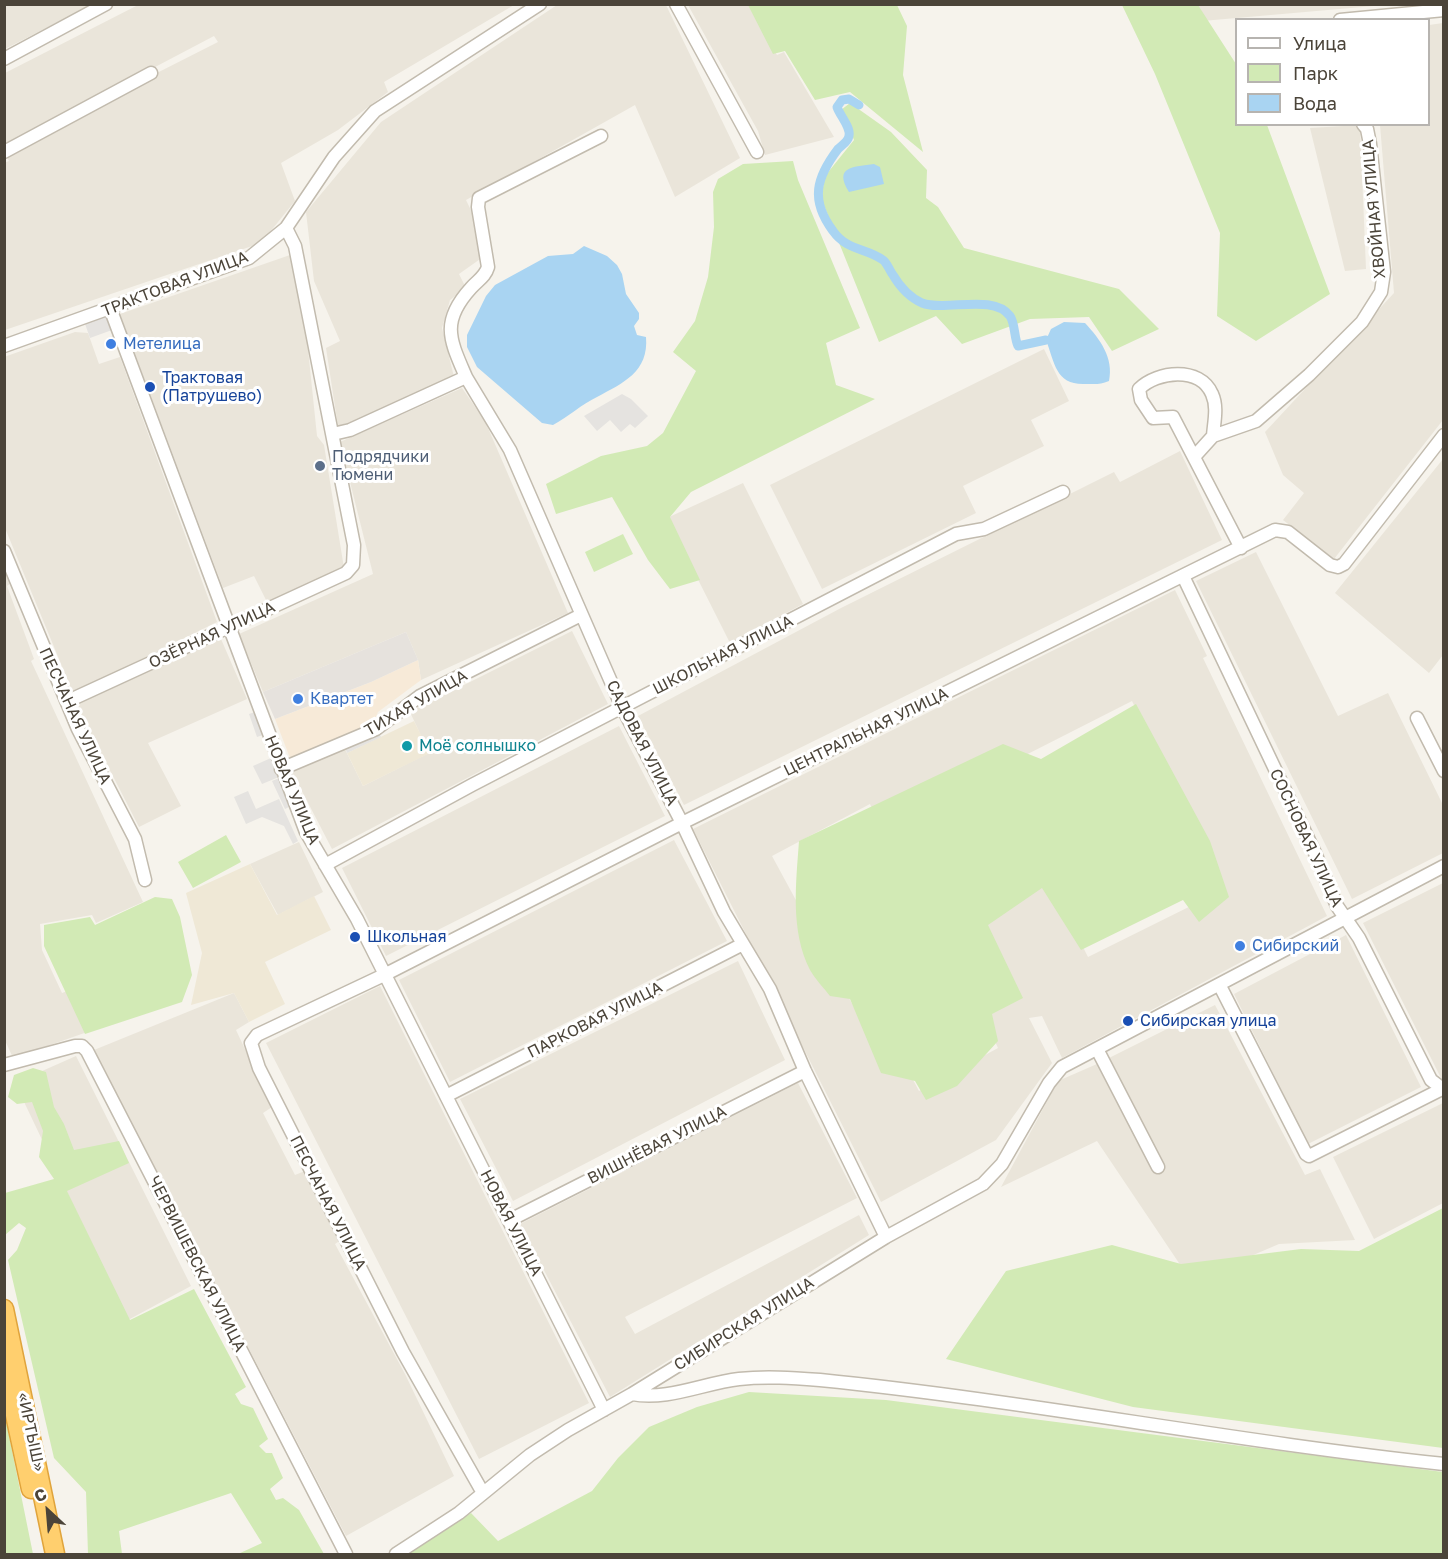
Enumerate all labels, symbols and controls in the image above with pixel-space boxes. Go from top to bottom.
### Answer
legend [1235,18,1430,126]
text: Улица [1293,32,1347,54]
text: Парк [1293,62,1338,84]
text: Вода [1293,92,1337,114]
street label: ХВОЙНАЯ УЛИЦА [1358,139,1390,279]
street label: ТРАКТОВАЯ УЛИЦА [99,247,251,321]
place label: Метелица [123,334,201,354]
marker: Метелица [104,337,118,351]
place label: Трактовая (Патрушево) [162,368,262,406]
marker: Трактовая (Патрушево) [143,380,157,394]
place label: Подрядчики Тюмени [332,447,429,485]
marker: Подрядчики Тюмени [313,459,327,473]
street label: ОЗЁРНАЯ УЛИЦА [146,597,278,673]
street label: ШКОЛЬНАЯ УЛИЦА [650,611,796,699]
street label: ПЕСЧАНАЯ УЛИЦА [35,645,115,787]
street label: ТИХАЯ УЛИЦА [361,666,471,740]
street label: САДОВАЯ УЛИЦА [602,677,682,809]
street label: ЦЕНТРАЛЬНАЯ УЛИЦА [781,684,951,780]
place label: Квартет [310,689,374,709]
marker: Квартет [291,692,305,706]
street label: НОВАЯ УЛИЦА [260,732,324,848]
place label: Моё солнышко [419,736,536,756]
marker: Моё солнышко [400,739,414,753]
street label: СОСНОВАЯ УЛИЦА [1266,766,1346,910]
place label: Школьная [367,927,447,947]
marker: Школьная [348,930,362,944]
place label: Сибирский [1252,936,1339,956]
marker: Сибирский [1233,939,1247,953]
street label: ПАРКОВАЯ УЛИЦА [524,978,666,1062]
place label: Сибирская улица [1140,1011,1277,1031]
marker: Сибирская улица [1121,1014,1135,1028]
street label: ВИШНЁВАЯ УЛИЦА [584,1102,730,1188]
street label: ПЕСЧАНАЯ УЛИЦА [286,1132,370,1274]
street label: НОВАЯ УЛИЦА [476,1167,546,1279]
street label: ЧЕРВИШЕВСКАЯ УЛИЦА [144,1173,250,1355]
street label: СИБИРСКАЯ УЛИЦА [671,1273,817,1375]
street label: «ИРТЫШ» [13,1391,49,1473]
north arrow [18,1481,78,1541]
text: С [31,1483,50,1506]

